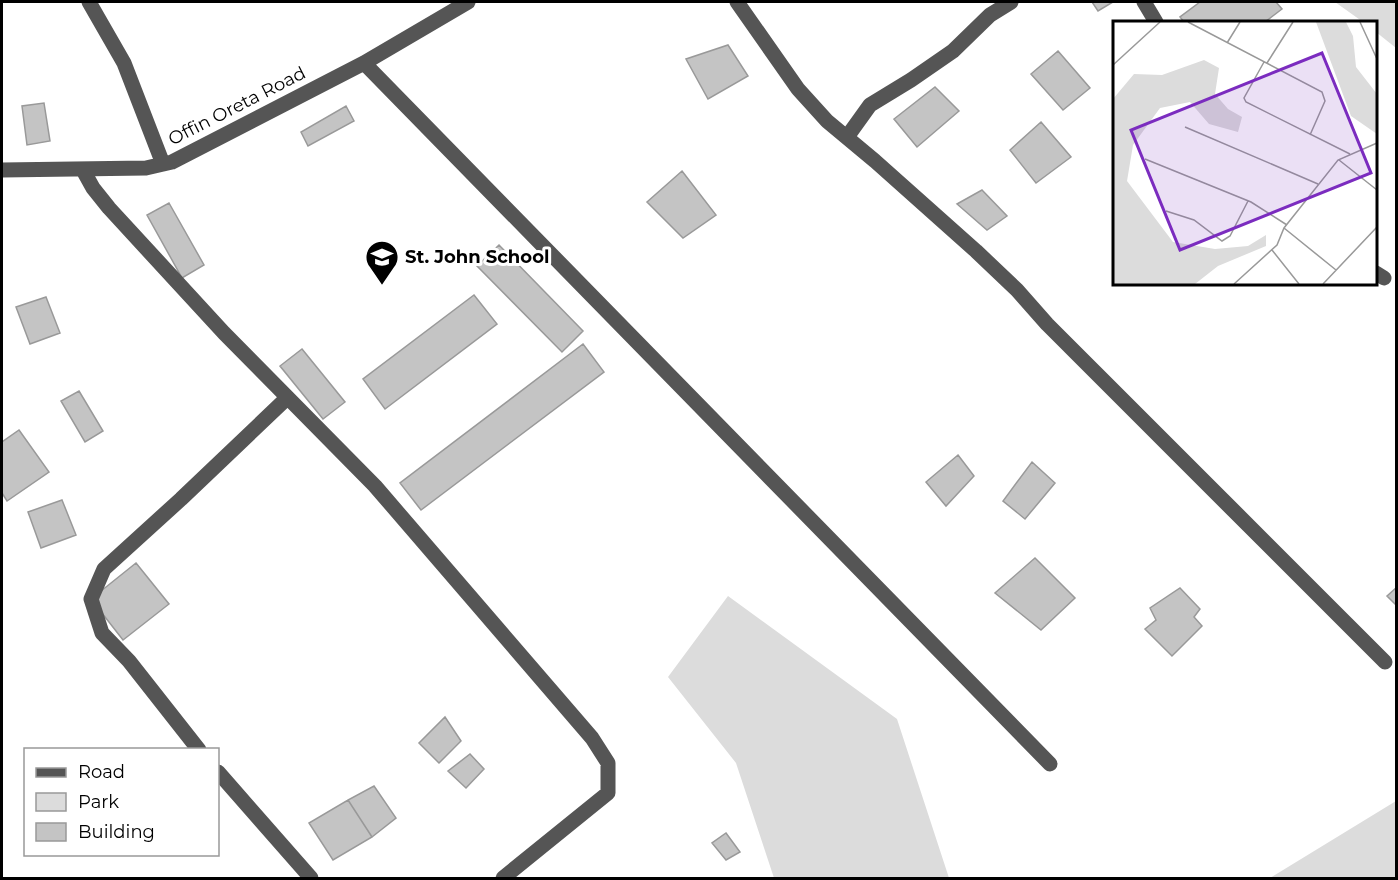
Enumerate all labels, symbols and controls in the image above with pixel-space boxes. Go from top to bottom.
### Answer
inset map [1113,21,1377,285]
street label: Offin Oreta Road [165,62,309,150]
school or university icon: St. John School [364,239,400,286]
place label: St. John School [405,246,549,268]
legend [24,748,219,856]
text: Road [78,761,125,783]
text: Park [78,791,119,813]
text: Building [78,821,155,843]

